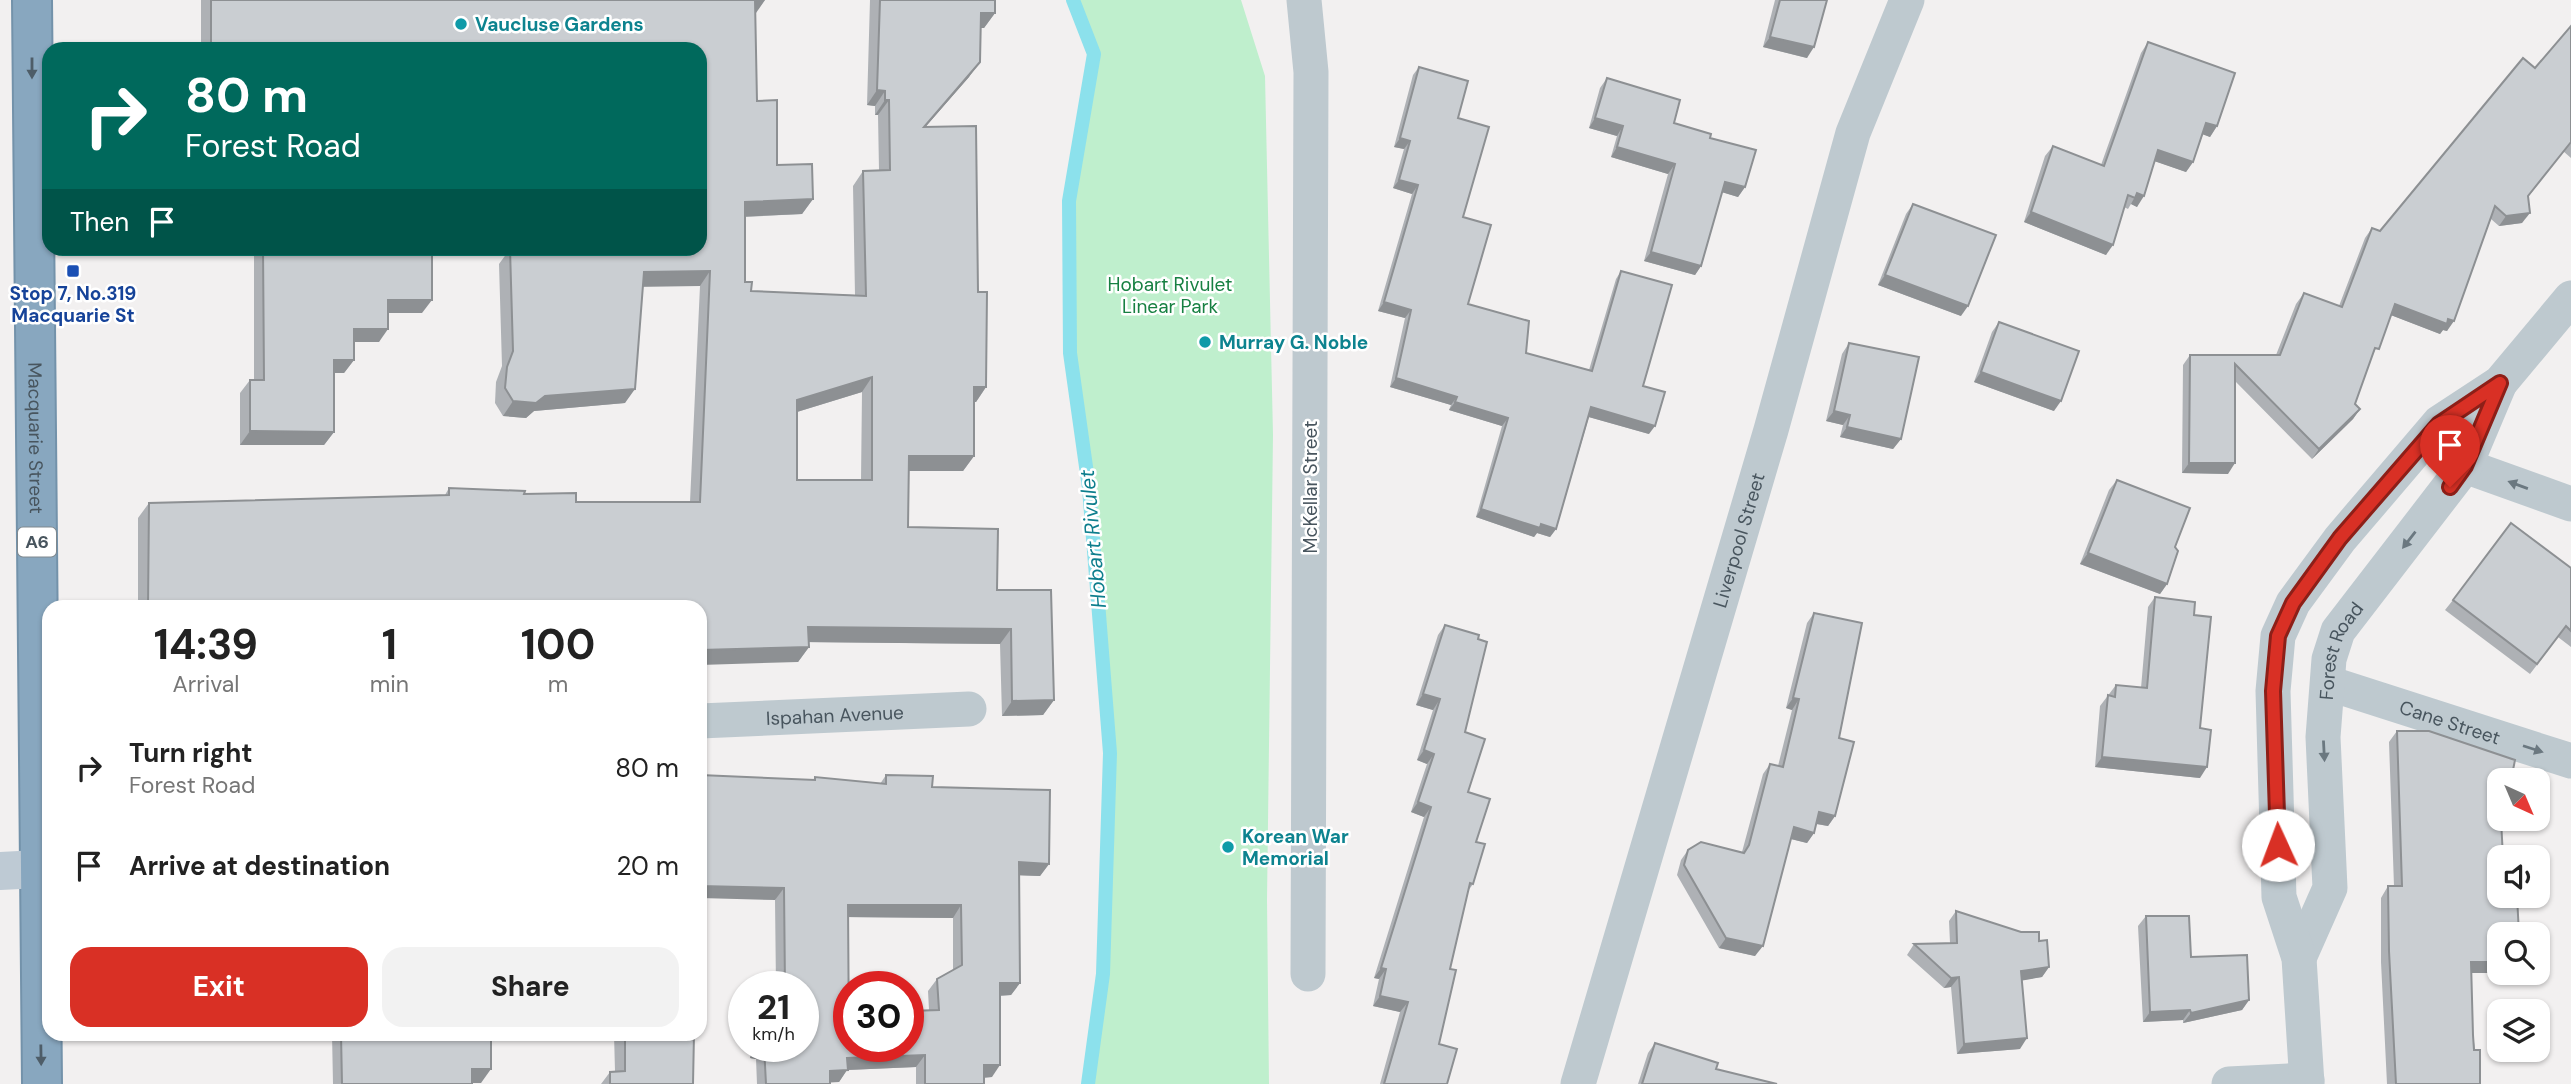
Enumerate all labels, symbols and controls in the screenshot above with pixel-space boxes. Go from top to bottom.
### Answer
place label: Vaucluse Gardens [475,12,644,37]
marker: Vaucluse Gardens [453,16,469,32]
one-way arrow [26,57,38,79]
text: 80 m [185,63,308,127]
icon: right [70,70,161,161]
text: Forest Road [185,125,361,167]
icon: arrive [143,203,181,241]
text: Then [70,205,129,239]
marker: Stop 7, No.319 Macquarie St [65,263,81,279]
park label: Hobart Rivulet Linear Park [1108,272,1232,319]
place label: Stop 7, No.319 Macquarie St [10,281,136,328]
place label: Murray G. Noble [1219,330,1368,355]
marker: Murray G. Noble [1197,334,1213,350]
street label: Macquarie Street [22,362,49,514]
pin [2420,415,2480,487]
street label: McKellar Street [1298,421,1323,553]
icon: arrive [2431,426,2469,464]
water label: Hobart Rivulet [1073,468,1113,609]
street label: Liverpool Street [1707,470,1771,611]
one-way arrow [2508,479,2529,490]
road number: A6 [18,528,56,556]
one-way arrow [2401,530,2416,548]
street label: Forest Road [2314,597,2369,701]
text: 14:39 [154,617,258,672]
text: 1 [382,617,397,672]
text: 100 [521,617,595,672]
text: Arrival [172,669,239,699]
text: min [370,669,409,699]
text: m [548,669,568,699]
street label: Cane Street [2396,695,2503,750]
street label: Ispahan Avenue [765,700,904,731]
text: Turn right [129,736,253,770]
one-way arrow [2318,740,2329,762]
one-way arrow [2523,744,2544,755]
icon: right [70,749,108,787]
text: 80 m [615,751,679,785]
north arrow [2487,768,2550,831]
map controls [2487,768,2550,1062]
text: Forest Road [129,770,255,800]
position arrow [2241,808,2315,882]
place label: Korean War Memorial [1242,824,1349,871]
marker: Korean War Memorial [1220,839,1236,855]
button: sound [2487,845,2550,908]
icon: arrive [70,847,108,885]
text: Arrive at destination [129,849,390,883]
text: 20 m [616,849,679,883]
button: search [2487,922,2550,985]
button: Exit [70,947,368,1027]
button: Share [382,947,679,1027]
speed limit sign: 30 [833,971,924,1062]
text: 21 [757,984,790,1030]
button: layers [2487,999,2550,1062]
text: km/h [752,1022,795,1046]
one-way arrow [36,1044,47,1066]

